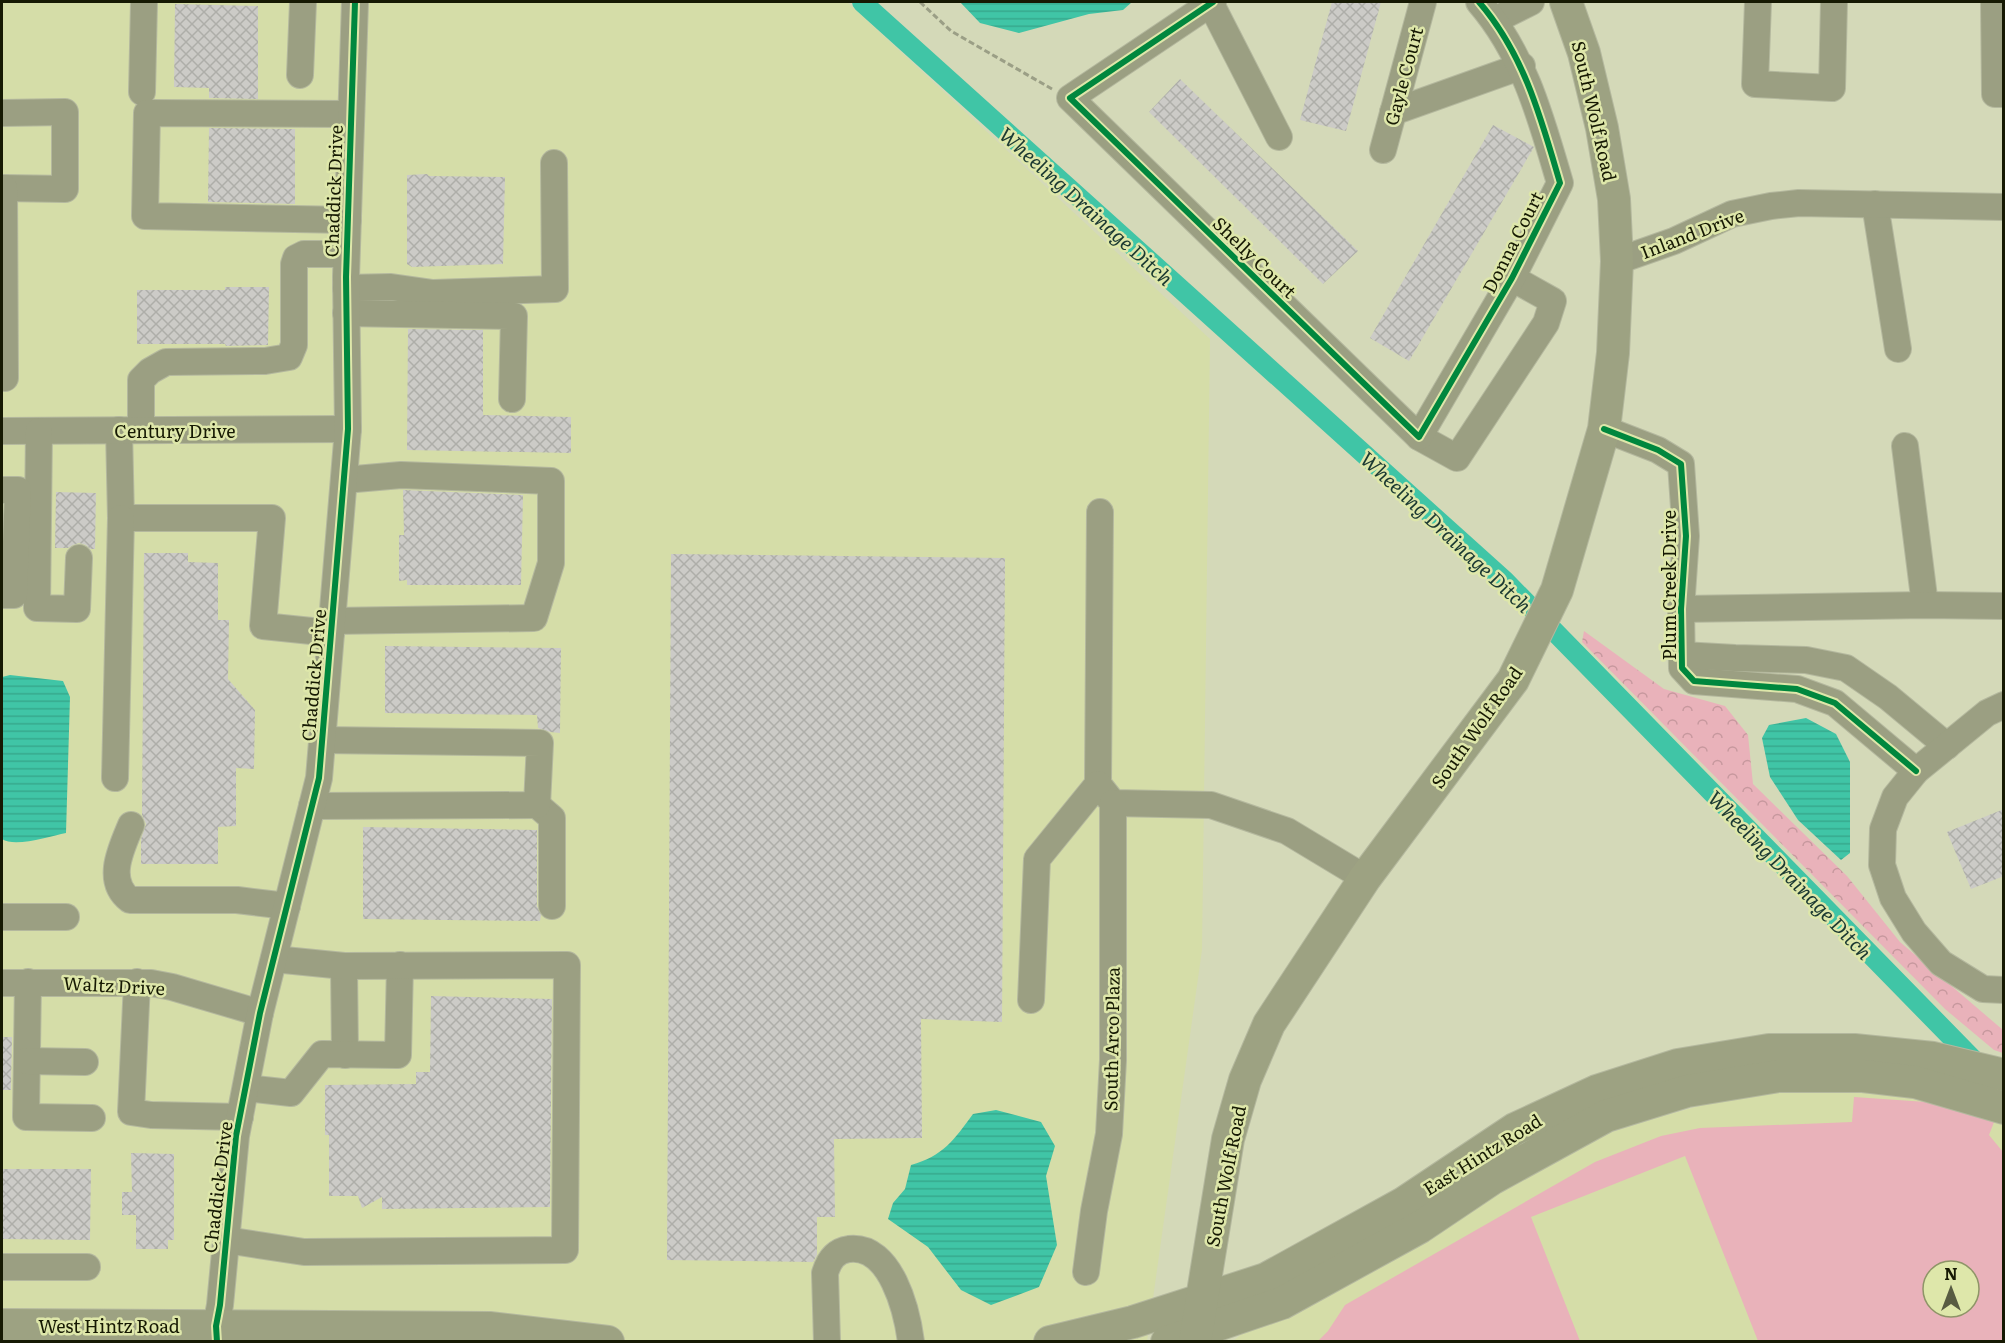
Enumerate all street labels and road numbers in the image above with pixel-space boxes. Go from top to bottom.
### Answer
street label: Gayle Court [1377,23,1429,128]
street label: South Wolf Road [1566,38,1624,184]
street label: Chaddick Drive [317,124,349,258]
street label: Donna Court [1475,186,1550,298]
street label: Inland Drive [1636,201,1748,265]
street label: Shelly Court [1207,210,1303,304]
street label: Century Drive [114,417,236,444]
street label: Plum Creek Drive [1655,510,1682,660]
street label: Chaddick Drive [294,608,332,742]
street label: South Wolf Road [1424,660,1528,794]
street label: South Arco Plaza [1096,966,1126,1111]
street label: Waltz Drive [62,969,166,1001]
street label: South Wolf Road [1198,1103,1252,1249]
street label: East Hintz Road [1417,1107,1547,1201]
street label: Chaddick Drive [196,1120,238,1254]
street label: West Hintz Road [38,1312,180,1339]

